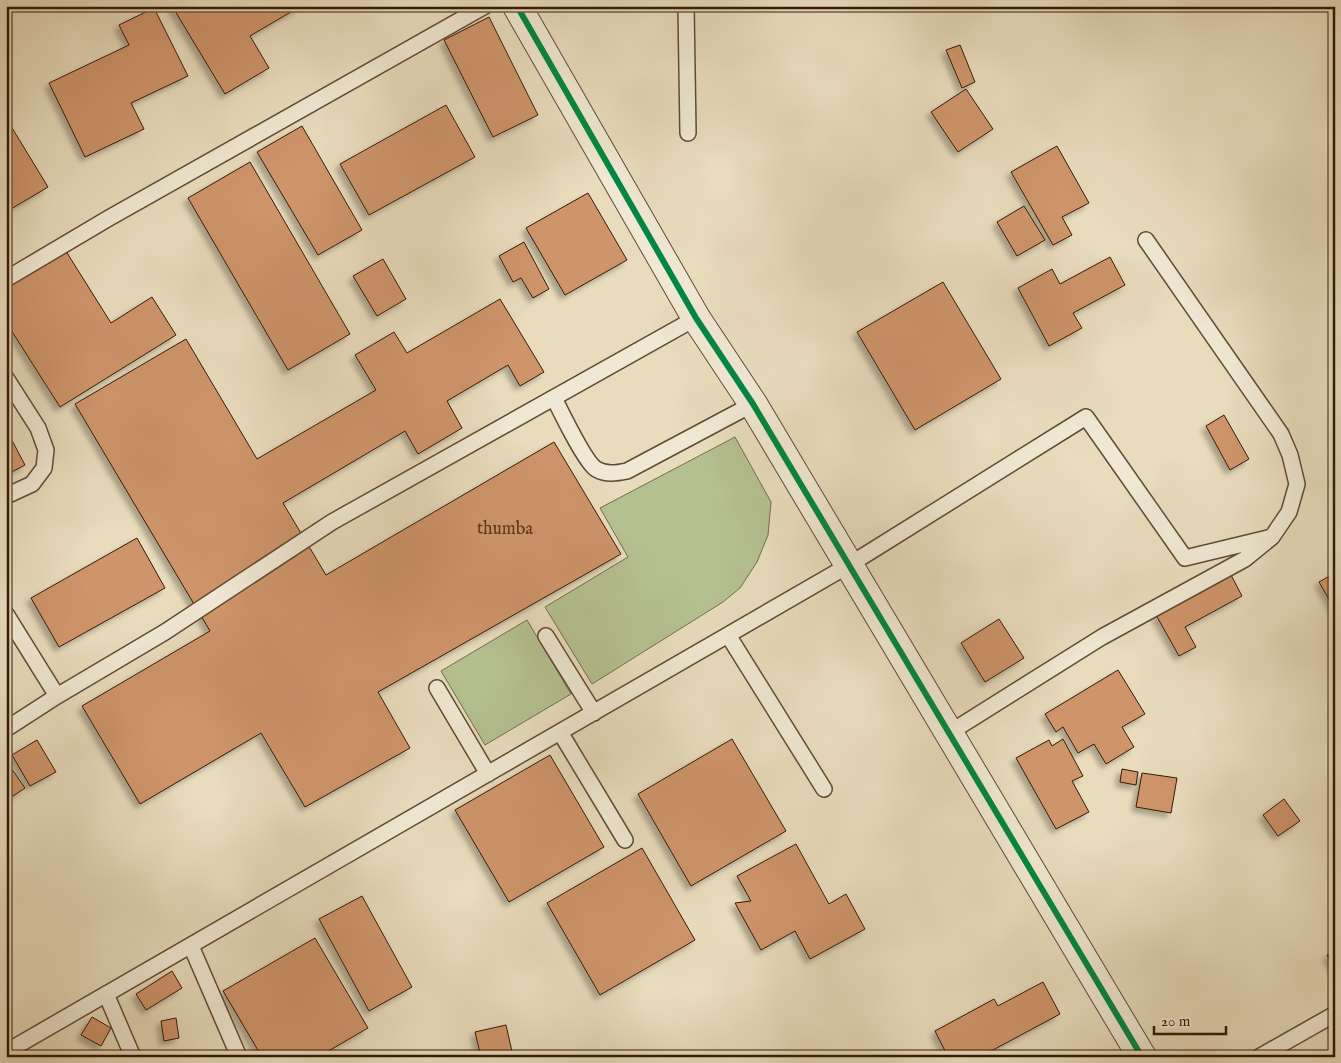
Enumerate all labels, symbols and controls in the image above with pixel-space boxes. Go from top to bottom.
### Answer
house number: thumba [477,518,533,541]
scale bar [1154,1003,1226,1035]
text: 20 m [1161,1012,1191,1031]

